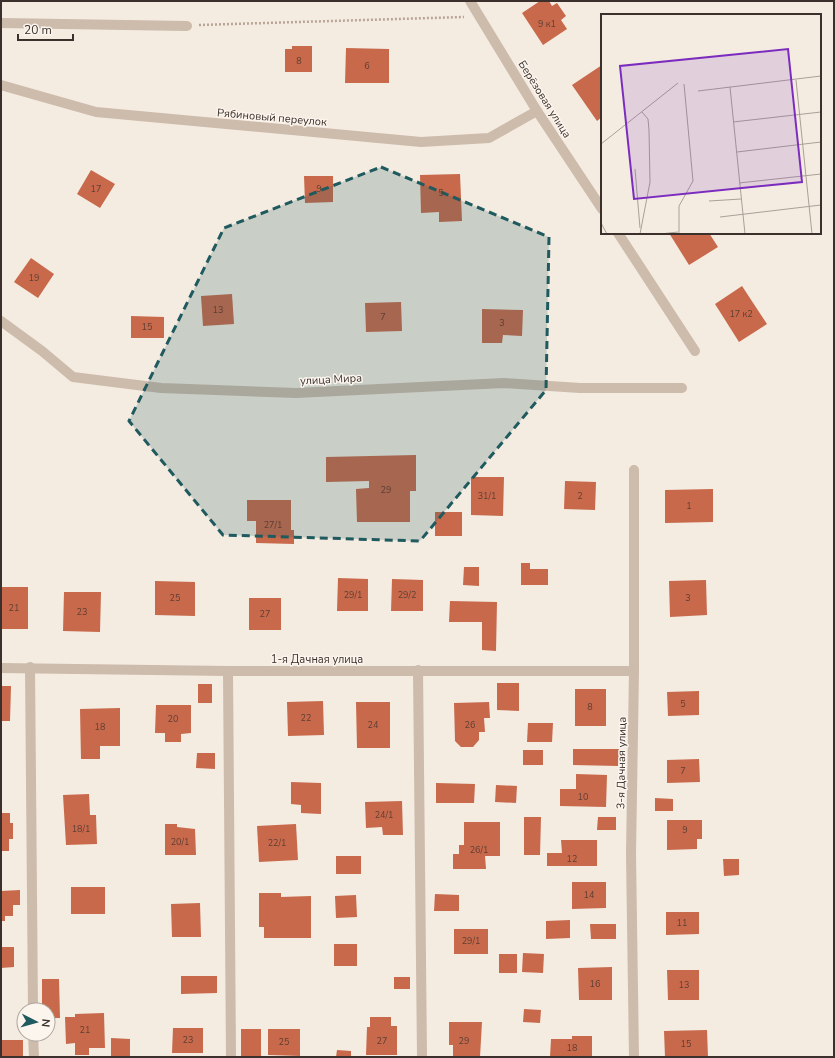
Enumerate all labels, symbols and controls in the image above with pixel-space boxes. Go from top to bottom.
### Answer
inset map [601,14,821,234]
scale bar [18,16,73,42]
house number: 9 к1 [538,18,556,30]
text: 20 m [24,22,52,38]
house number: 8 [296,55,302,67]
street label: Берёзовая улица [515,58,574,141]
house number: 6 [364,60,370,72]
street label: Рябиновый переулок [216,105,328,130]
house number: 17 [91,183,101,195]
house number: 9 [316,183,322,195]
house number: 5 [438,187,444,199]
house number: 19 [29,272,39,284]
house number: 13 [213,304,223,316]
house number: 17 к2 [729,308,753,320]
house number: 7 [380,311,386,323]
house number: 3 [499,317,505,329]
house number: 15 [142,321,152,333]
street label: улица Мира [300,370,362,389]
house number: 29 [381,484,391,496]
house number: 31/1 [478,490,496,502]
house number: 2 [577,490,583,502]
house number: 1 [686,500,692,512]
house number: 27/1 [264,519,282,531]
house number: 29/1 [344,589,362,601]
house number: 29/2 [398,589,416,601]
house number: 25 [170,592,180,604]
house number: 3 [685,592,691,604]
house number: 21 [9,602,19,614]
house number: 23 [77,606,87,618]
house number: 27 [260,608,270,620]
street label: 1-я Дачная улица [271,652,363,667]
house number: 5 [680,698,686,710]
house number: 8 [587,701,593,713]
house number: 22 [301,712,311,724]
house number: 20 [168,713,178,725]
street label: 3-я Дачная улица [613,717,630,809]
house number: 24 [368,719,379,731]
house number: 26 [465,719,475,731]
house number: 18 [95,721,105,733]
house number: 7 [680,765,686,777]
house number: 10 [578,791,588,803]
house number: 24/1 [375,809,393,821]
house number: 18/1 [72,823,90,835]
house number: 9 [682,824,688,836]
house number: 20/1 [171,836,189,848]
house number: 22/1 [268,837,286,849]
house number: 26/1 [470,844,488,856]
house number: 12 [567,853,577,865]
house number: 14 [584,889,595,901]
house number: 11 [677,917,687,929]
house number: 29/1 [462,935,480,947]
house number: 16 [590,978,600,990]
house number: 13 [679,979,689,991]
north arrow [16,1002,56,1042]
text: N [38,1018,53,1028]
house number: 21 [80,1024,90,1036]
house number: 23 [183,1034,193,1046]
house number: 27 [377,1035,387,1047]
house number: 29 [459,1035,469,1047]
house number: 25 [279,1036,289,1048]
house number: 15 [681,1038,691,1050]
house number: 18 [567,1042,577,1054]

